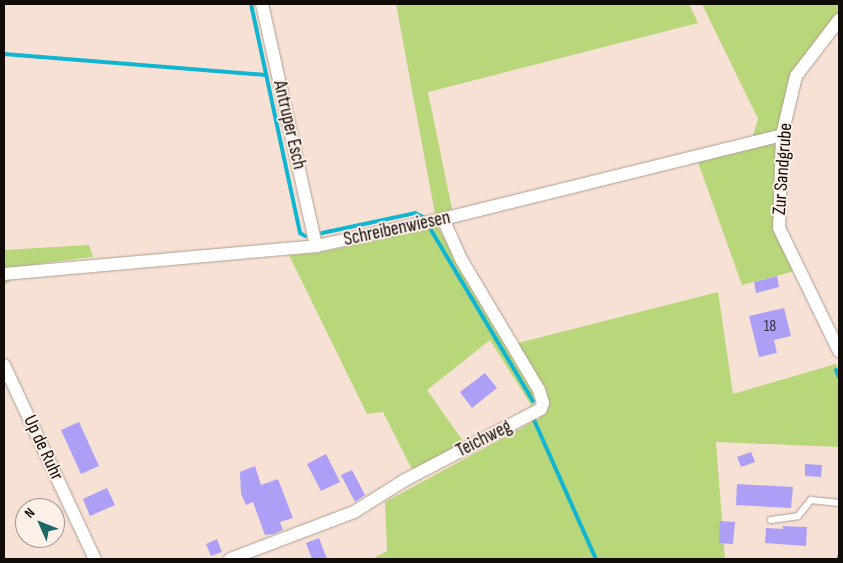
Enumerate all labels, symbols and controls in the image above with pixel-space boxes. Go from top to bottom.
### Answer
street label: Antruper Esch [268,78,310,172]
street label: Zur Sandgrube [768,122,798,216]
street label: Schreibenwiesen [342,207,452,251]
house number: 18 [764,317,776,337]
street label: Up de Ruhr [18,412,68,484]
street label: Teichweg [452,415,516,463]
north arrow [15,498,65,548]
text: N [21,504,38,522]

